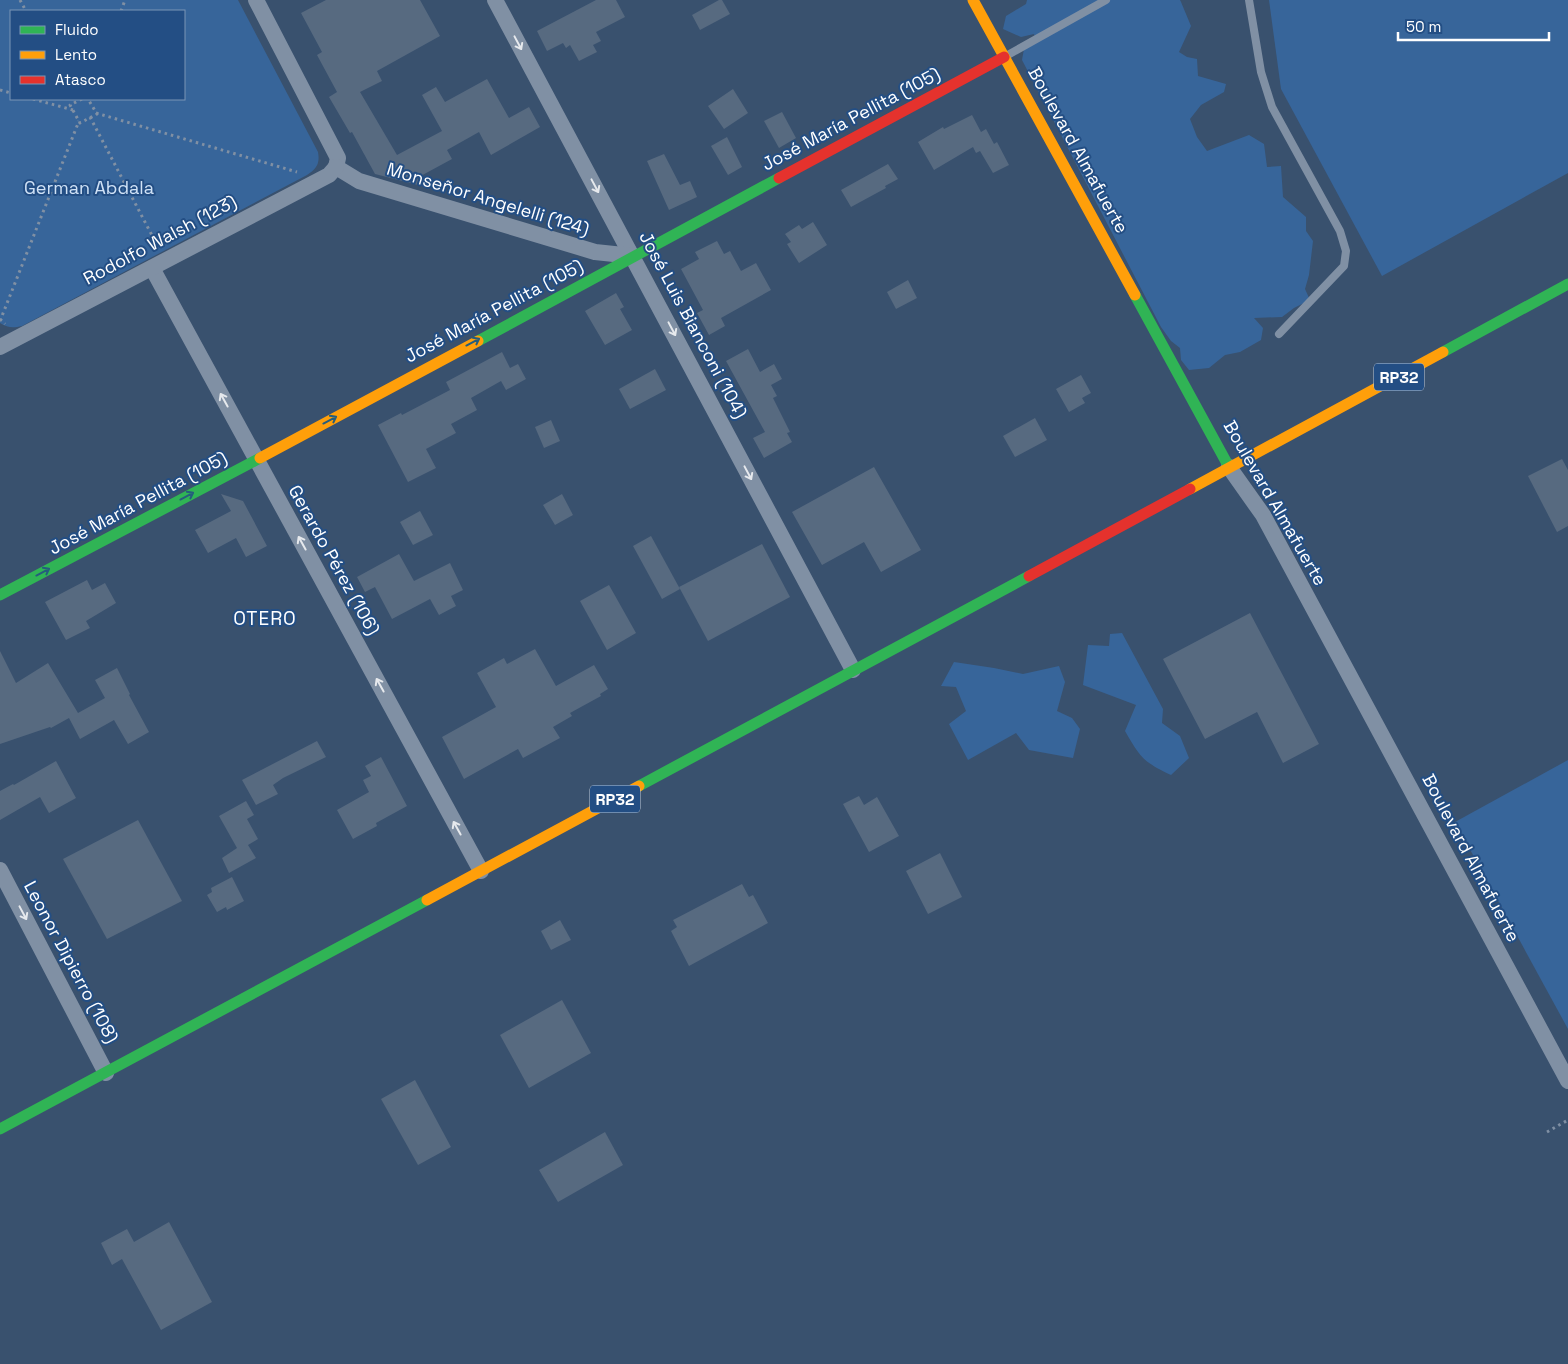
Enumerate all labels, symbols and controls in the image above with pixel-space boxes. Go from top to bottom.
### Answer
legend [10,10,185,100]
scale bar [1398,10,1549,42]
text: 50 m [1406,17,1441,36]
text: Fluido [55,20,99,39]
one-way arrow [514,35,523,50]
text: Lento [55,45,97,64]
street label: José María Pellita (105) [758,62,944,175]
street label: Boulevard Almafuerte [1023,62,1134,237]
text: Atasco [55,70,106,89]
street label: Monseñor Angelelli (124) [384,157,592,240]
park label: German Abdala [24,176,154,199]
one-way arrow [591,178,601,193]
street label: Rodolfo Walsh (123) [79,189,240,290]
street label: José Luis Bianconi (104) [634,227,753,422]
street label: José María Pellita (105) [401,254,587,367]
one-way arrow [668,321,677,336]
one-way arrow [465,337,480,347]
road number: RP32 [1374,364,1424,391]
one-way arrow [219,393,228,408]
one-way arrow [322,415,337,424]
street label: Boulevard Almafuerte [1219,416,1332,589]
street label: José María Pellita (105) [45,446,231,559]
one-way arrow [744,465,754,479]
street label: Gerardo Pérez (106) [284,481,385,639]
one-way arrow [179,491,194,500]
one-way arrow [297,535,307,550]
one-way arrow [35,567,50,576]
district label: OTERO [233,606,297,631]
one-way arrow [375,678,385,693]
street label: Boulevard Almafuerte [1417,770,1525,946]
road number: RP32 [590,786,640,812]
one-way arrow [452,821,462,836]
street label: Leonor Dipierro (108) [19,877,124,1047]
one-way arrow [19,905,28,920]

